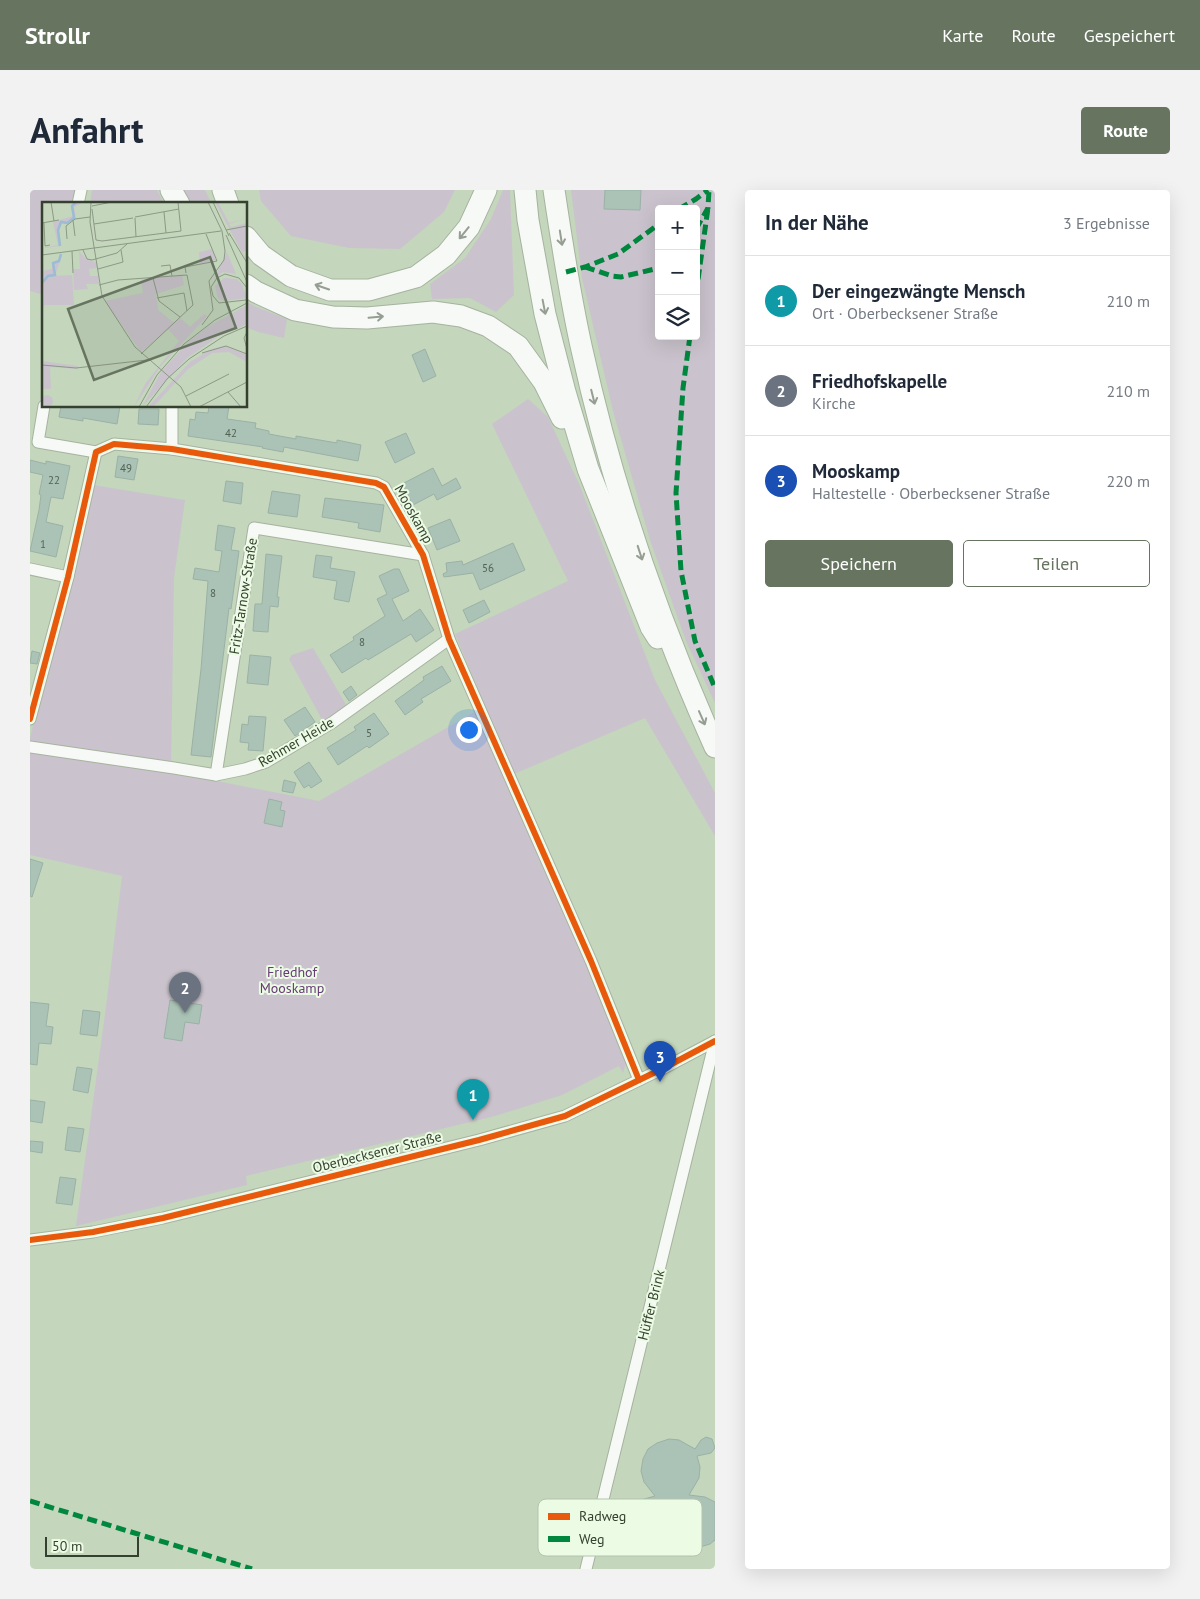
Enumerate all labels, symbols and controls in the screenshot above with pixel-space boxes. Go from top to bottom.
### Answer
text: Strollr [25,20,90,51]
text: Karte [942,24,983,47]
text: Route [1011,24,1056,47]
text: Gespeichert [1084,24,1175,47]
text: Anfahrt [30,107,143,153]
button: Route [1081,107,1170,154]
inset map [42,202,248,408]
map controls [655,205,700,340]
button: + [655,205,700,250]
text: In der Nähe [765,209,869,236]
text: 3 Ergebnisse [1063,213,1150,233]
one-way arrow [459,226,470,239]
one-way arrow [556,230,566,246]
button: − [655,250,700,295]
text: Der eingezwängte Mensch [812,279,1025,303]
one-way arrow [314,282,330,291]
text: 1 [776,291,786,311]
text: 210 m [1107,291,1150,311]
button: layers [655,295,700,340]
one-way arrow [540,299,549,315]
text: Ort · Oberbecksener Straße [812,303,998,323]
one-way arrow [367,312,383,322]
text: Friedhofskapelle [812,369,947,393]
text: 2 [776,381,786,401]
text: 210 m [1107,381,1150,401]
one-way arrow [589,389,599,405]
text: Kirche [812,393,856,413]
house number: 42 [225,426,237,440]
text: Mooskamp [812,459,900,483]
house number: 49 [120,461,132,475]
text: 3 [776,471,786,491]
text: 220 m [1107,471,1150,491]
house number: 22 [48,473,60,487]
street label: Mooskamp [390,481,438,547]
text: Haltestelle · Oberbecksener Straße [812,483,1050,503]
street label: Fritz-Tarnow-Straße [225,536,261,656]
house number: 1 [40,537,46,551]
button: Speichern [765,540,953,587]
button: Teilen [963,540,1150,587]
one-way arrow [635,545,645,561]
house number: 56 [482,561,494,575]
house number: 8 [210,586,216,600]
house number: 8 [359,635,365,649]
one-way arrow [698,710,707,725]
street label: Rehmer Heide [255,713,337,771]
your location [456,717,482,743]
house number: 5 [366,726,372,740]
park label: Friedhof Mooskamp [260,963,324,997]
pin: 2 [169,972,201,1013]
pin: 3 [644,1041,676,1082]
pin: 1 [457,1079,489,1120]
street label: Oberbecksener Straße [311,1127,443,1177]
street label: Hüffer Brink [634,1267,669,1342]
legend [538,1499,702,1556]
text: Radweg [579,1507,626,1525]
text: Weg [579,1530,604,1548]
scale bar [45,1534,139,1557]
text: 50 m [52,1537,82,1555]

